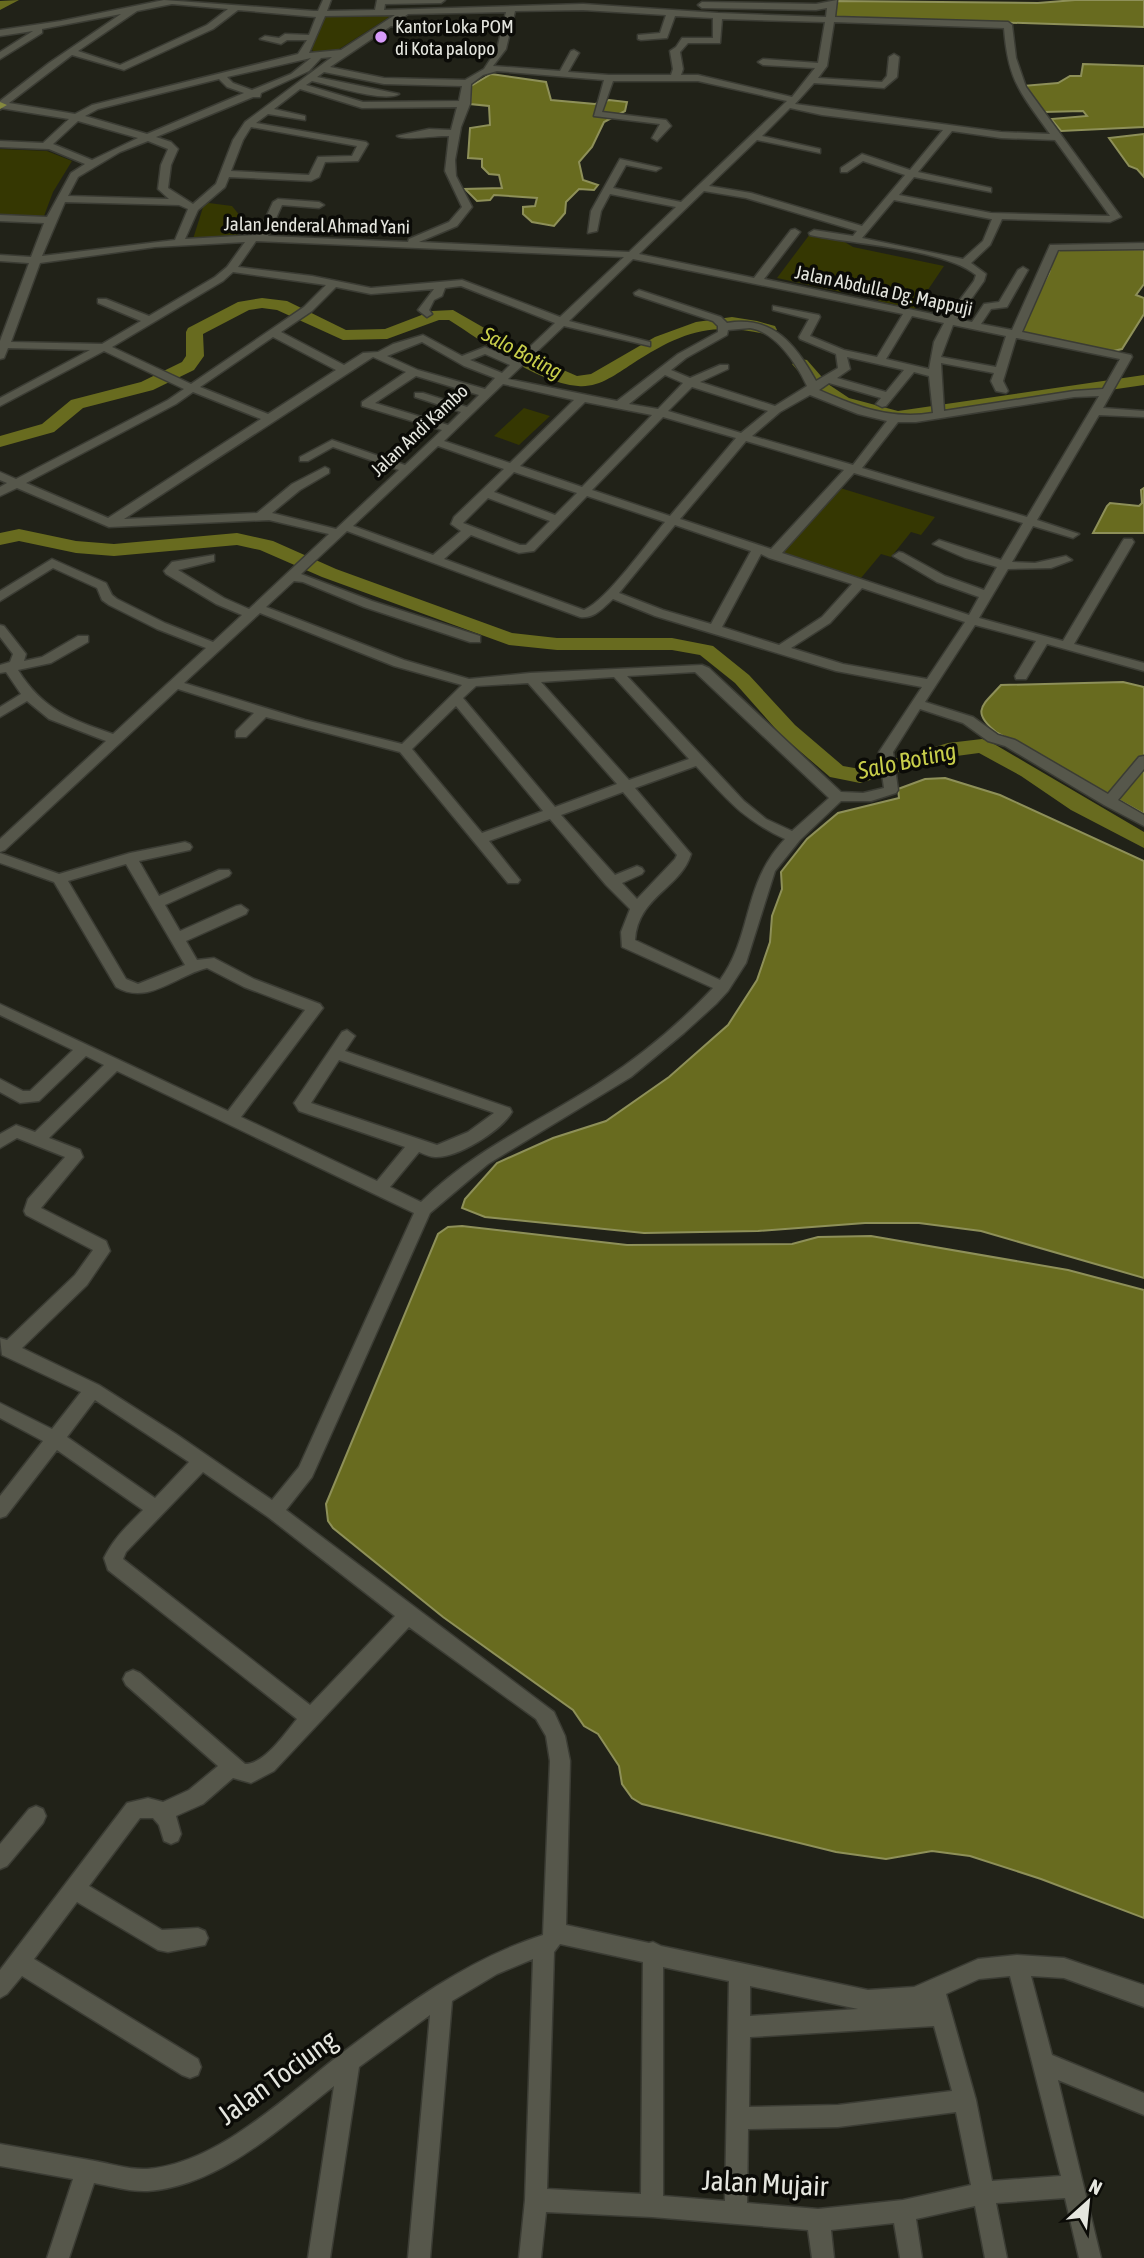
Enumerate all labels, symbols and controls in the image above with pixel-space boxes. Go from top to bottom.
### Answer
place label: Kantor Loka POM di Kota palopo [395,15,514,59]
marker: Kantor Loka POM di Kota palopo [373,29,389,45]
street label: Jalan Jenderal Ahmad Yani [224,212,410,238]
street label: Jalan Abdulla Dg. Mappuji [793,260,975,320]
water label: Salo Boting [477,321,567,383]
street label: Jalan Andi Kambo [366,379,472,480]
water label: Salo Boting [854,737,959,784]
street label: Jalan Tociung [211,2023,343,2131]
street label: Jalan Mujair [701,2164,830,2202]
north arrow [1053,2167,1123,2237]
text: N [1086,2175,1106,2199]

